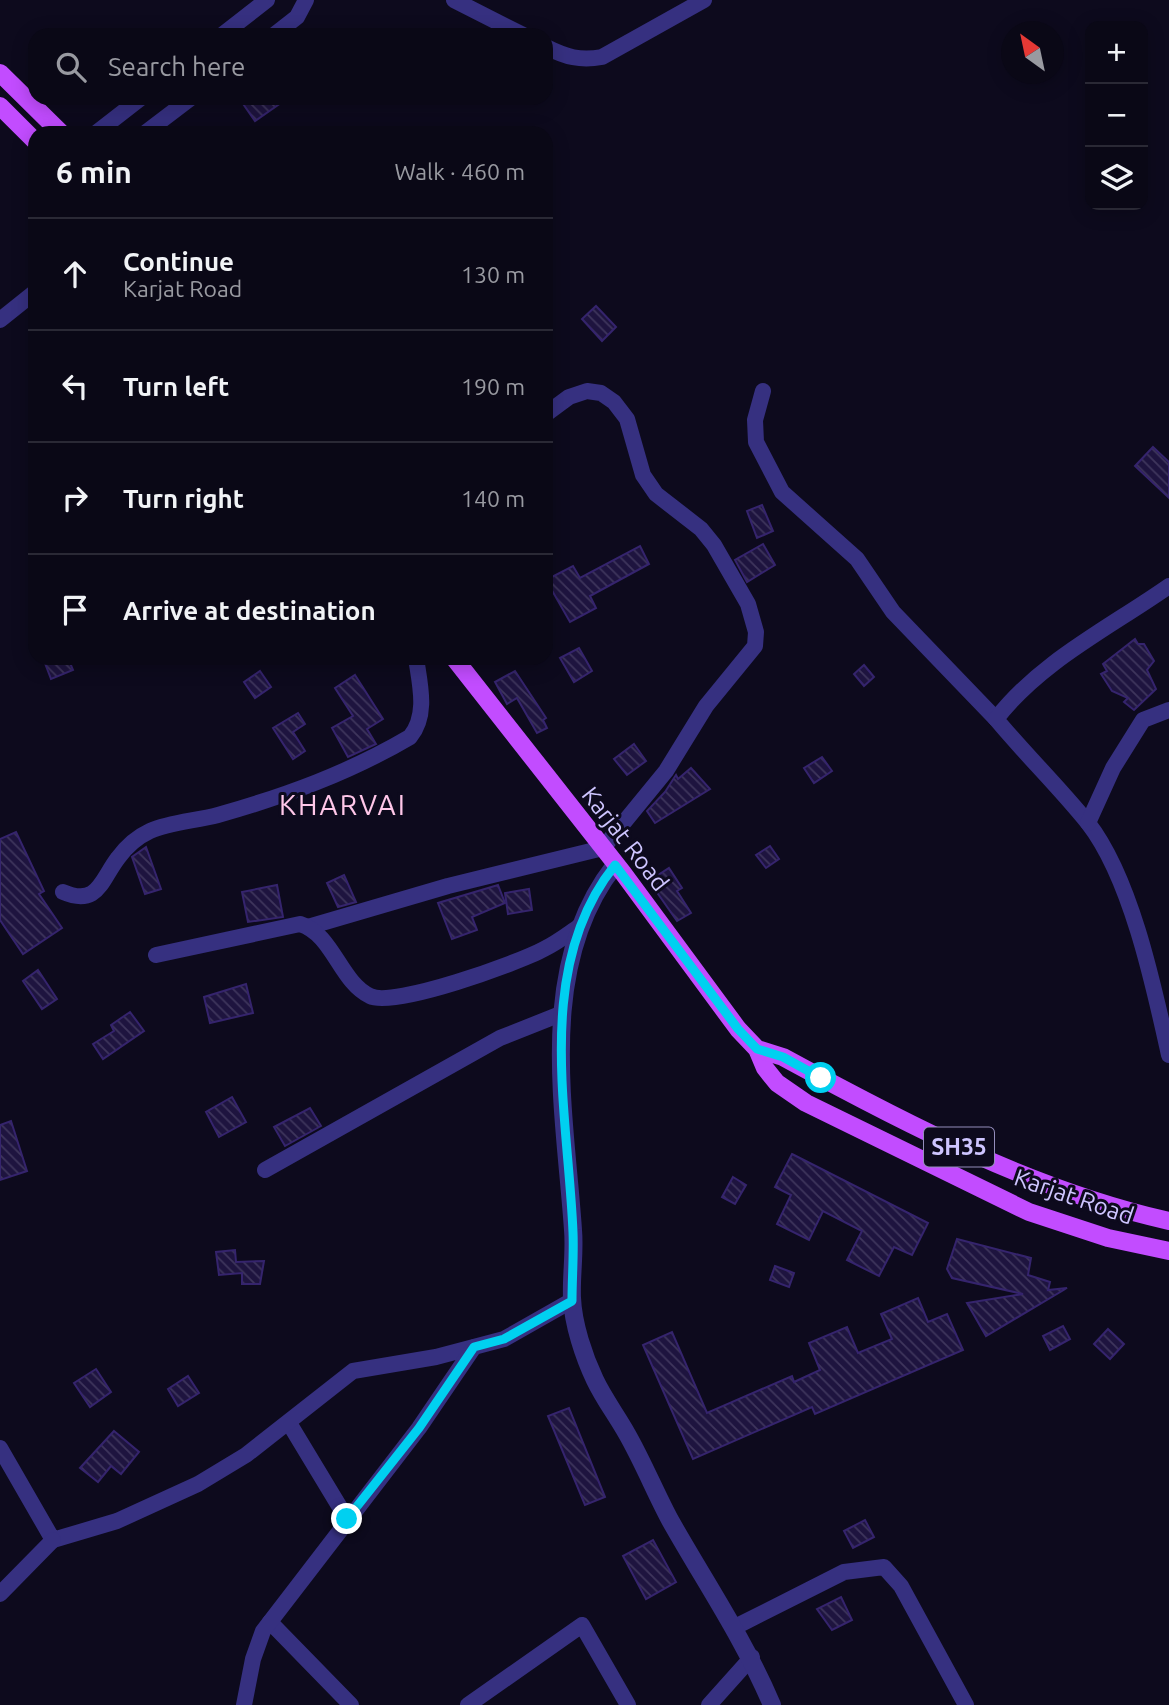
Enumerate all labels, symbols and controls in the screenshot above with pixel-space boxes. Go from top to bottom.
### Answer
north arrow [1001,21,1064,84]
map controls [1085,21,1148,210]
button: + [1085,21,1148,84]
search box [28,28,553,105]
icon: search [52,48,90,86]
text: Search here [108,52,245,81]
button: − [1085,84,1148,147]
button: layers [1085,147,1148,210]
text: 6 min [56,155,132,189]
text: Walk · 460 m [394,159,525,184]
text: Continue [123,247,234,276]
icon: ahead [56,255,94,293]
text: 130 m [461,262,525,287]
text: Karjat Road [123,276,242,301]
icon: left [56,367,94,405]
text: Turn left [123,372,229,401]
text: 190 m [461,374,525,399]
icon: right [56,479,94,517]
text: Turn right [123,484,244,513]
text: 140 m [461,486,525,511]
icon: arrive [56,591,94,629]
text: Arrive at destination [123,596,376,625]
street label: Karjat Road [576,781,674,896]
district label: KHARVAI [279,789,407,820]
route start [805,1062,836,1093]
road number: SH35 [924,1128,994,1166]
street label: Karjat Road [1011,1164,1137,1230]
route end [331,1503,362,1534]

